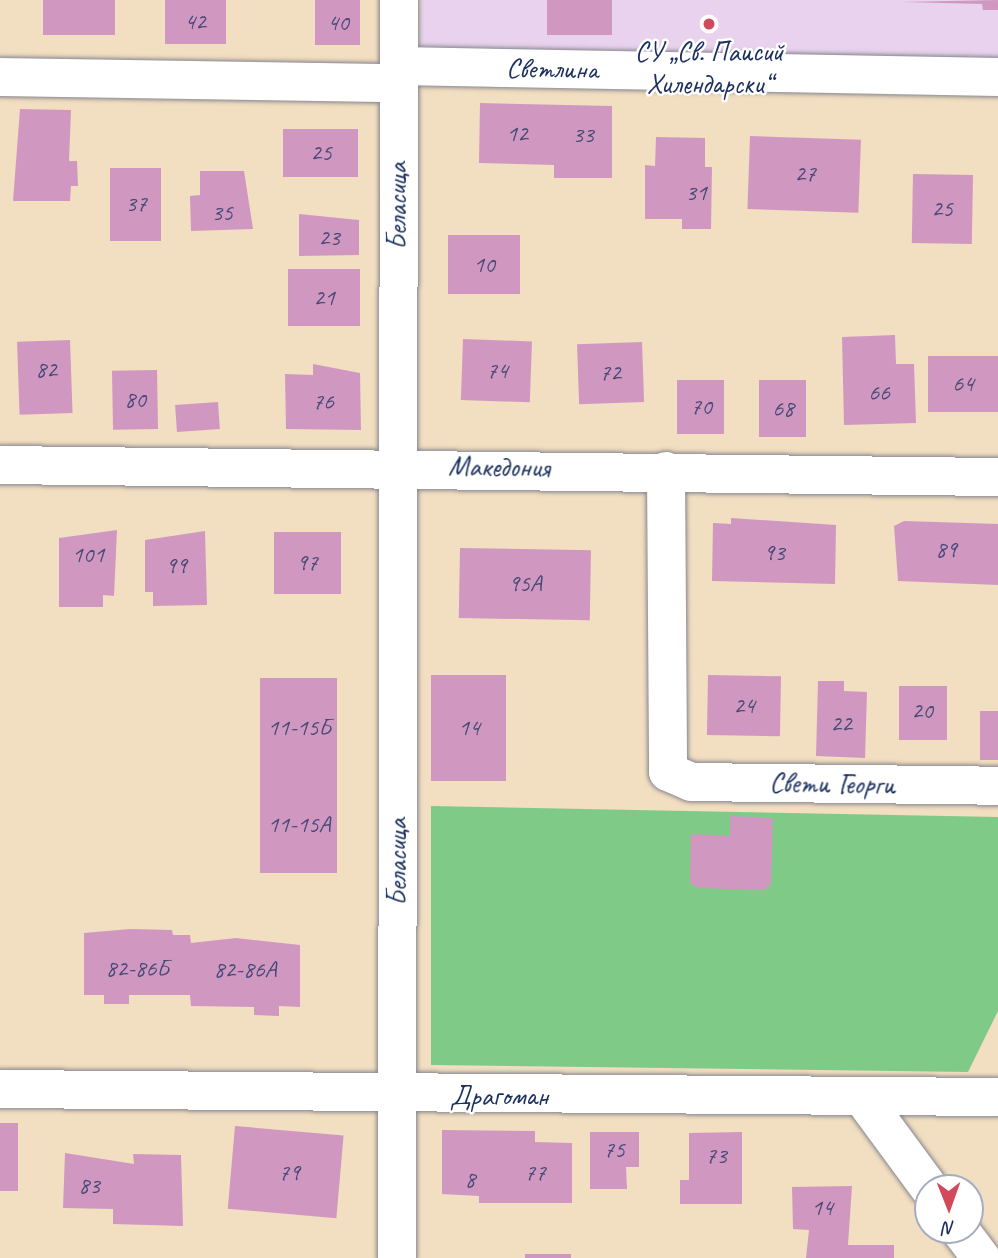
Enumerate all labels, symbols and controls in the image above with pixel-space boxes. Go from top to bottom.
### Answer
house number: 42 [184,8,206,36]
house number: 40 [327,9,349,37]
marker: СУ „Св. Паисий Хилендарски“ [701,16,717,32]
place label: СУ „Св. Паисий Хилендарски“ [635,35,783,101]
street label: Светлина [506,51,598,87]
house number: 12 [506,120,528,148]
house number: 33 [572,121,594,149]
house number: 25 [310,139,332,167]
house number: 27 [794,160,816,188]
street label: Беласица [380,162,414,250]
house number: 31 [685,179,707,207]
house number: 37 [125,190,147,218]
house number: 25 [931,195,953,223]
house number: 35 [211,199,233,227]
house number: 23 [318,224,340,252]
house number: 10 [473,251,495,279]
house number: 21 [313,284,335,312]
house number: 82 [35,356,57,384]
house number: 74 [486,357,508,385]
house number: 72 [599,359,621,387]
house number: 64 [952,370,974,398]
house number: 66 [868,379,890,407]
house number: 80 [124,386,146,414]
house number: 76 [312,388,334,416]
house number: 70 [690,393,712,421]
house number: 68 [772,395,794,423]
street label: Македония [448,449,550,485]
house number: 89 [935,536,957,564]
house number: 93 [763,539,785,567]
house number: 101 [72,541,104,569]
house number: 97 [296,549,318,577]
house number: 99 [165,552,187,580]
house number: 95А [508,570,542,598]
house number: 24 [733,692,755,720]
house number: 20 [911,697,933,725]
house number: 22 [830,710,852,738]
house number: 11-15Б [267,714,331,742]
house number: 14 [458,714,480,742]
street label: Свети Георги [770,766,894,802]
house number: 11-15А [267,811,331,839]
street label: Беласица [380,818,414,906]
house number: 82-86Б [105,955,169,983]
house number: 82-86А [213,956,277,984]
street label: Драгоман [450,1079,548,1113]
house number: 75 [603,1136,625,1164]
house number: 73 [705,1142,727,1170]
house number: 79 [278,1159,300,1187]
house number: 77 [524,1159,546,1187]
house number: 8 [465,1166,475,1194]
house number: 83 [78,1172,100,1200]
north arrow [914,1174,984,1244]
house number: 14 [811,1194,833,1222]
text: N [943,1216,955,1240]

